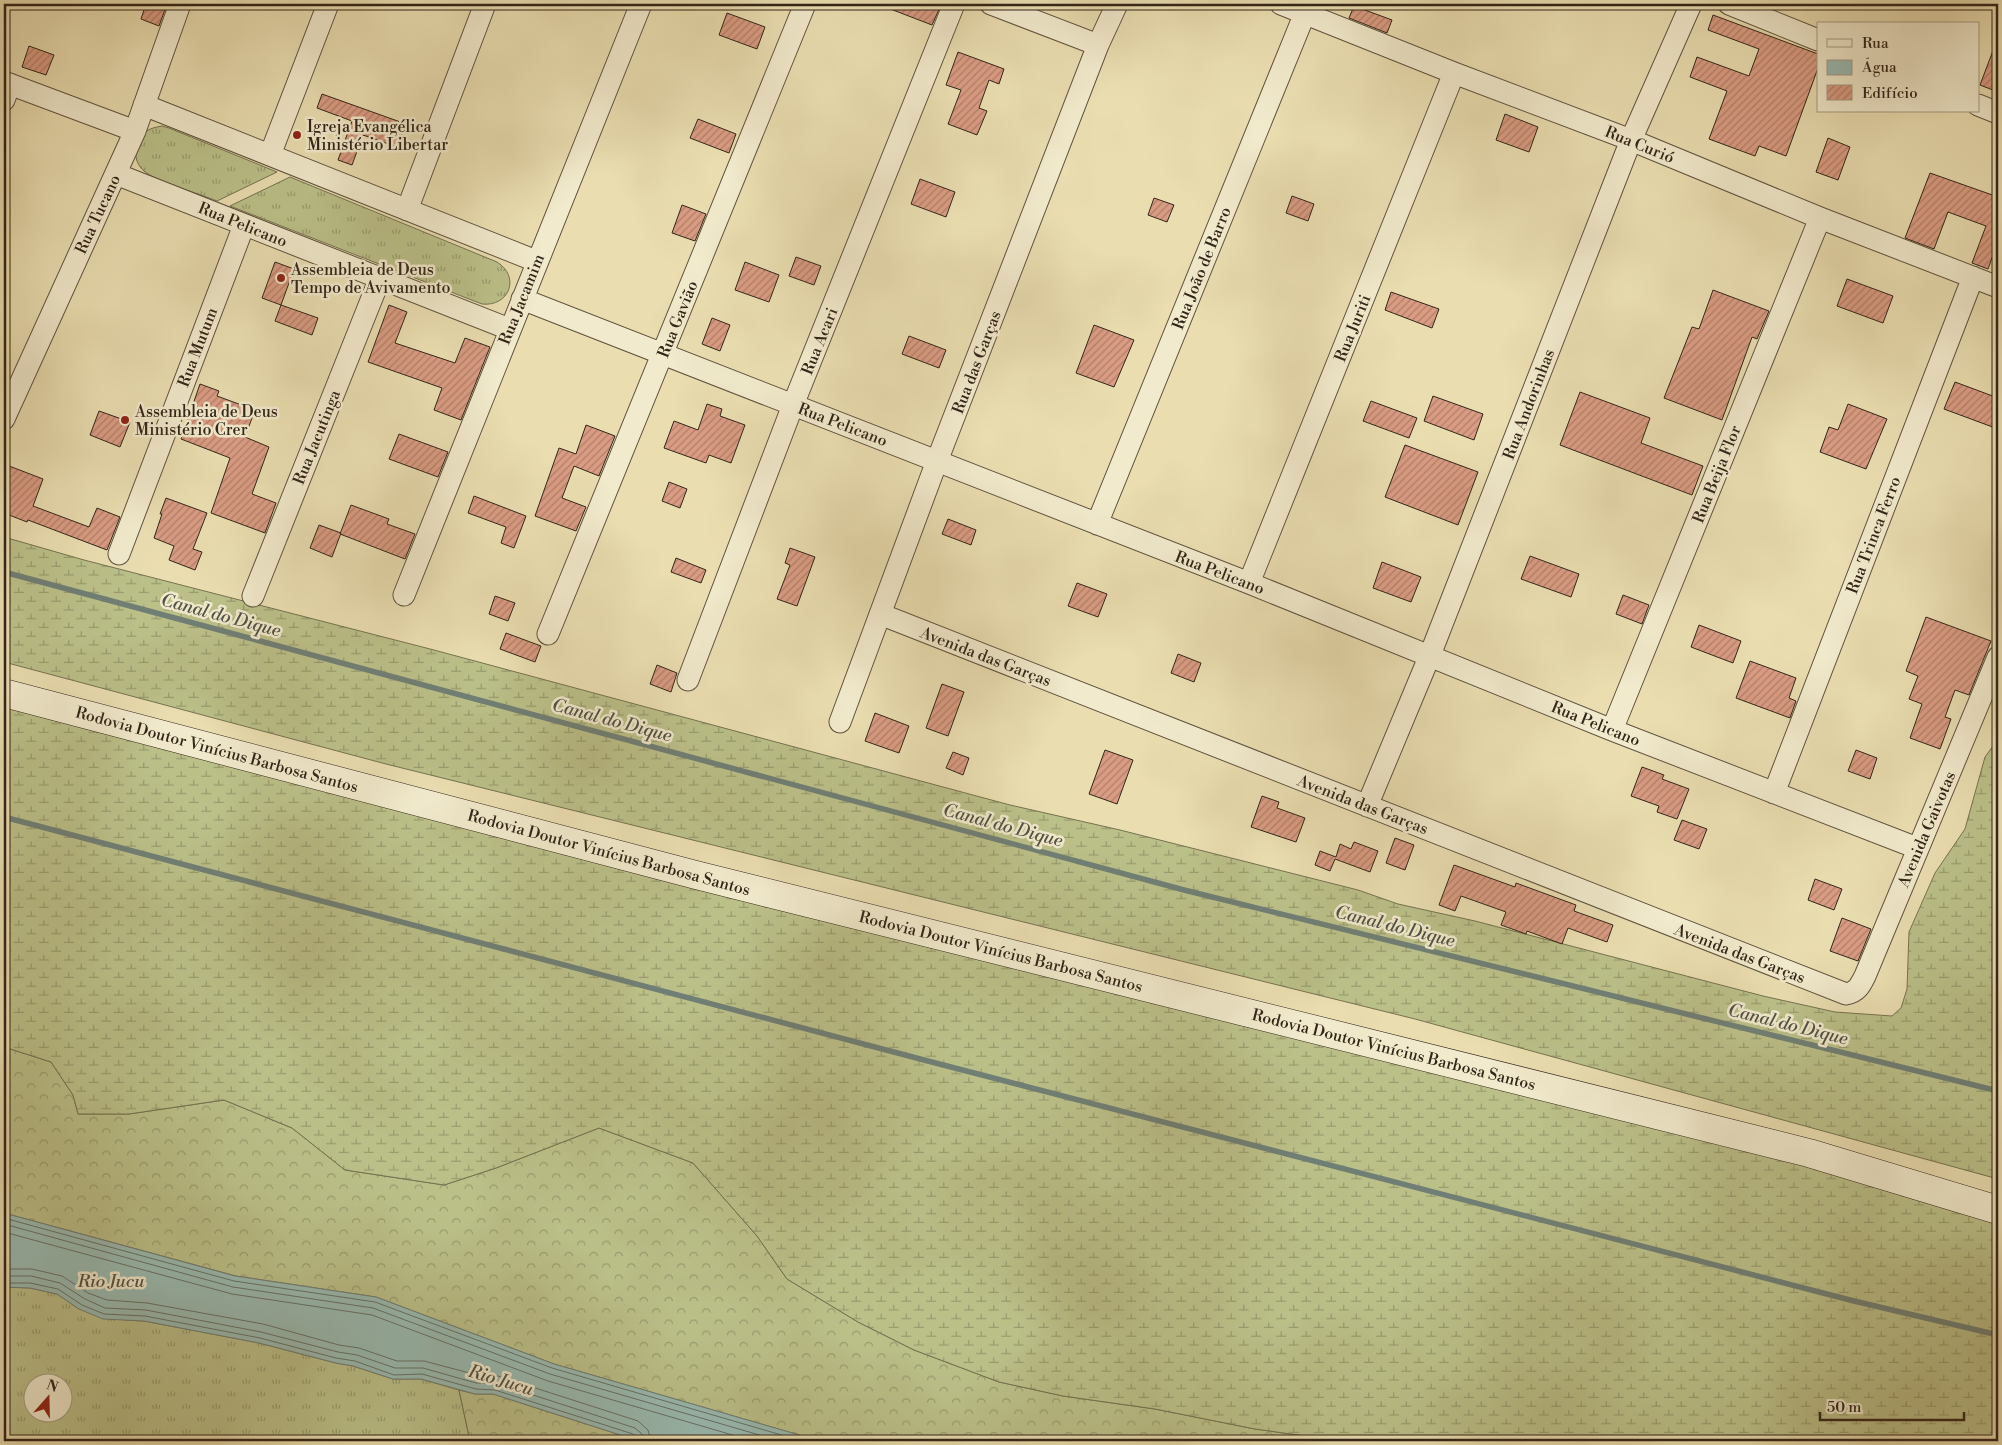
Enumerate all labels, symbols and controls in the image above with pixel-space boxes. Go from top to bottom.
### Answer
legend [1817,22,1980,112]
text: Rua [1862,34,1889,53]
text: Água [1861,57,1897,77]
text: Edifício [1862,84,1918,103]
place label: Igreja Evangélica Ministério Libertar [307,117,448,155]
street label: Rua Curió [1602,122,1677,168]
marker: Igreja Evangélica Ministério Libertar [291,129,303,141]
street label: Rua Tucano [71,172,125,257]
street label: Rua Pelicano [195,198,290,252]
street label: Rua João de Barro [1168,204,1236,333]
street label: Rua Jacamim [495,251,549,348]
place label: Assembleia de Deus Tempo de Avivamento [290,260,450,298]
marker: Assembleia de Deus Tempo de Avivamento [275,272,287,284]
street label: Rua Gavião [653,278,702,361]
street label: Rua Juriti [1330,292,1375,365]
street label: Rua Mutum [174,305,222,390]
street label: Rua Acari [797,305,842,378]
street label: Rua das Garças [948,308,1006,417]
street label: Rua Andorinhas [1499,346,1559,462]
street label: Rua Jacutinga [289,386,345,488]
street label: Rua Pelicano [795,399,890,451]
place label: Assembleia de Deus Ministério Crer [134,402,278,440]
marker: Assembleia de Deus Ministério Crer [119,414,131,426]
street label: Rua Beija Flor [1688,422,1746,526]
street label: Rua Trinca Ferro [1842,474,1906,597]
street label: Rua Pelicano [1172,547,1267,599]
water label: Canal do Dique [159,588,284,643]
street label: Avenida das Garças [916,622,1054,691]
water label: Canal do Dique [550,693,675,748]
street label: Rua Pelicano [1548,697,1643,751]
street label: Rodovia Doutor Vinícius Barbosa Santos [73,703,360,797]
street label: Avenida Gaivotas [1893,768,1960,891]
street label: Avenida das Garças [1293,770,1431,839]
water label: Canal do Dique [941,798,1066,853]
street label: Rodovia Doutor Vinícius Barbosa Santos [465,806,752,900]
water label: Canal do Dique [1332,900,1458,953]
street label: Rodovia Doutor Vinícius Barbosa Santos [857,907,1145,997]
street label: Avenida das Garças [1670,919,1808,988]
water label: Canal do Dique [1725,998,1851,1051]
street label: Rodovia Doutor Vinícius Barbosa Santos [1250,1005,1538,1095]
water label: Rio Jucu [77,1270,145,1293]
water label: Rio Jucu [465,1359,537,1401]
north arrow [22,1372,72,1422]
text: N [44,1376,60,1397]
scale bar [1820,1390,1963,1422]
text: 50 m [1827,1398,1861,1417]

